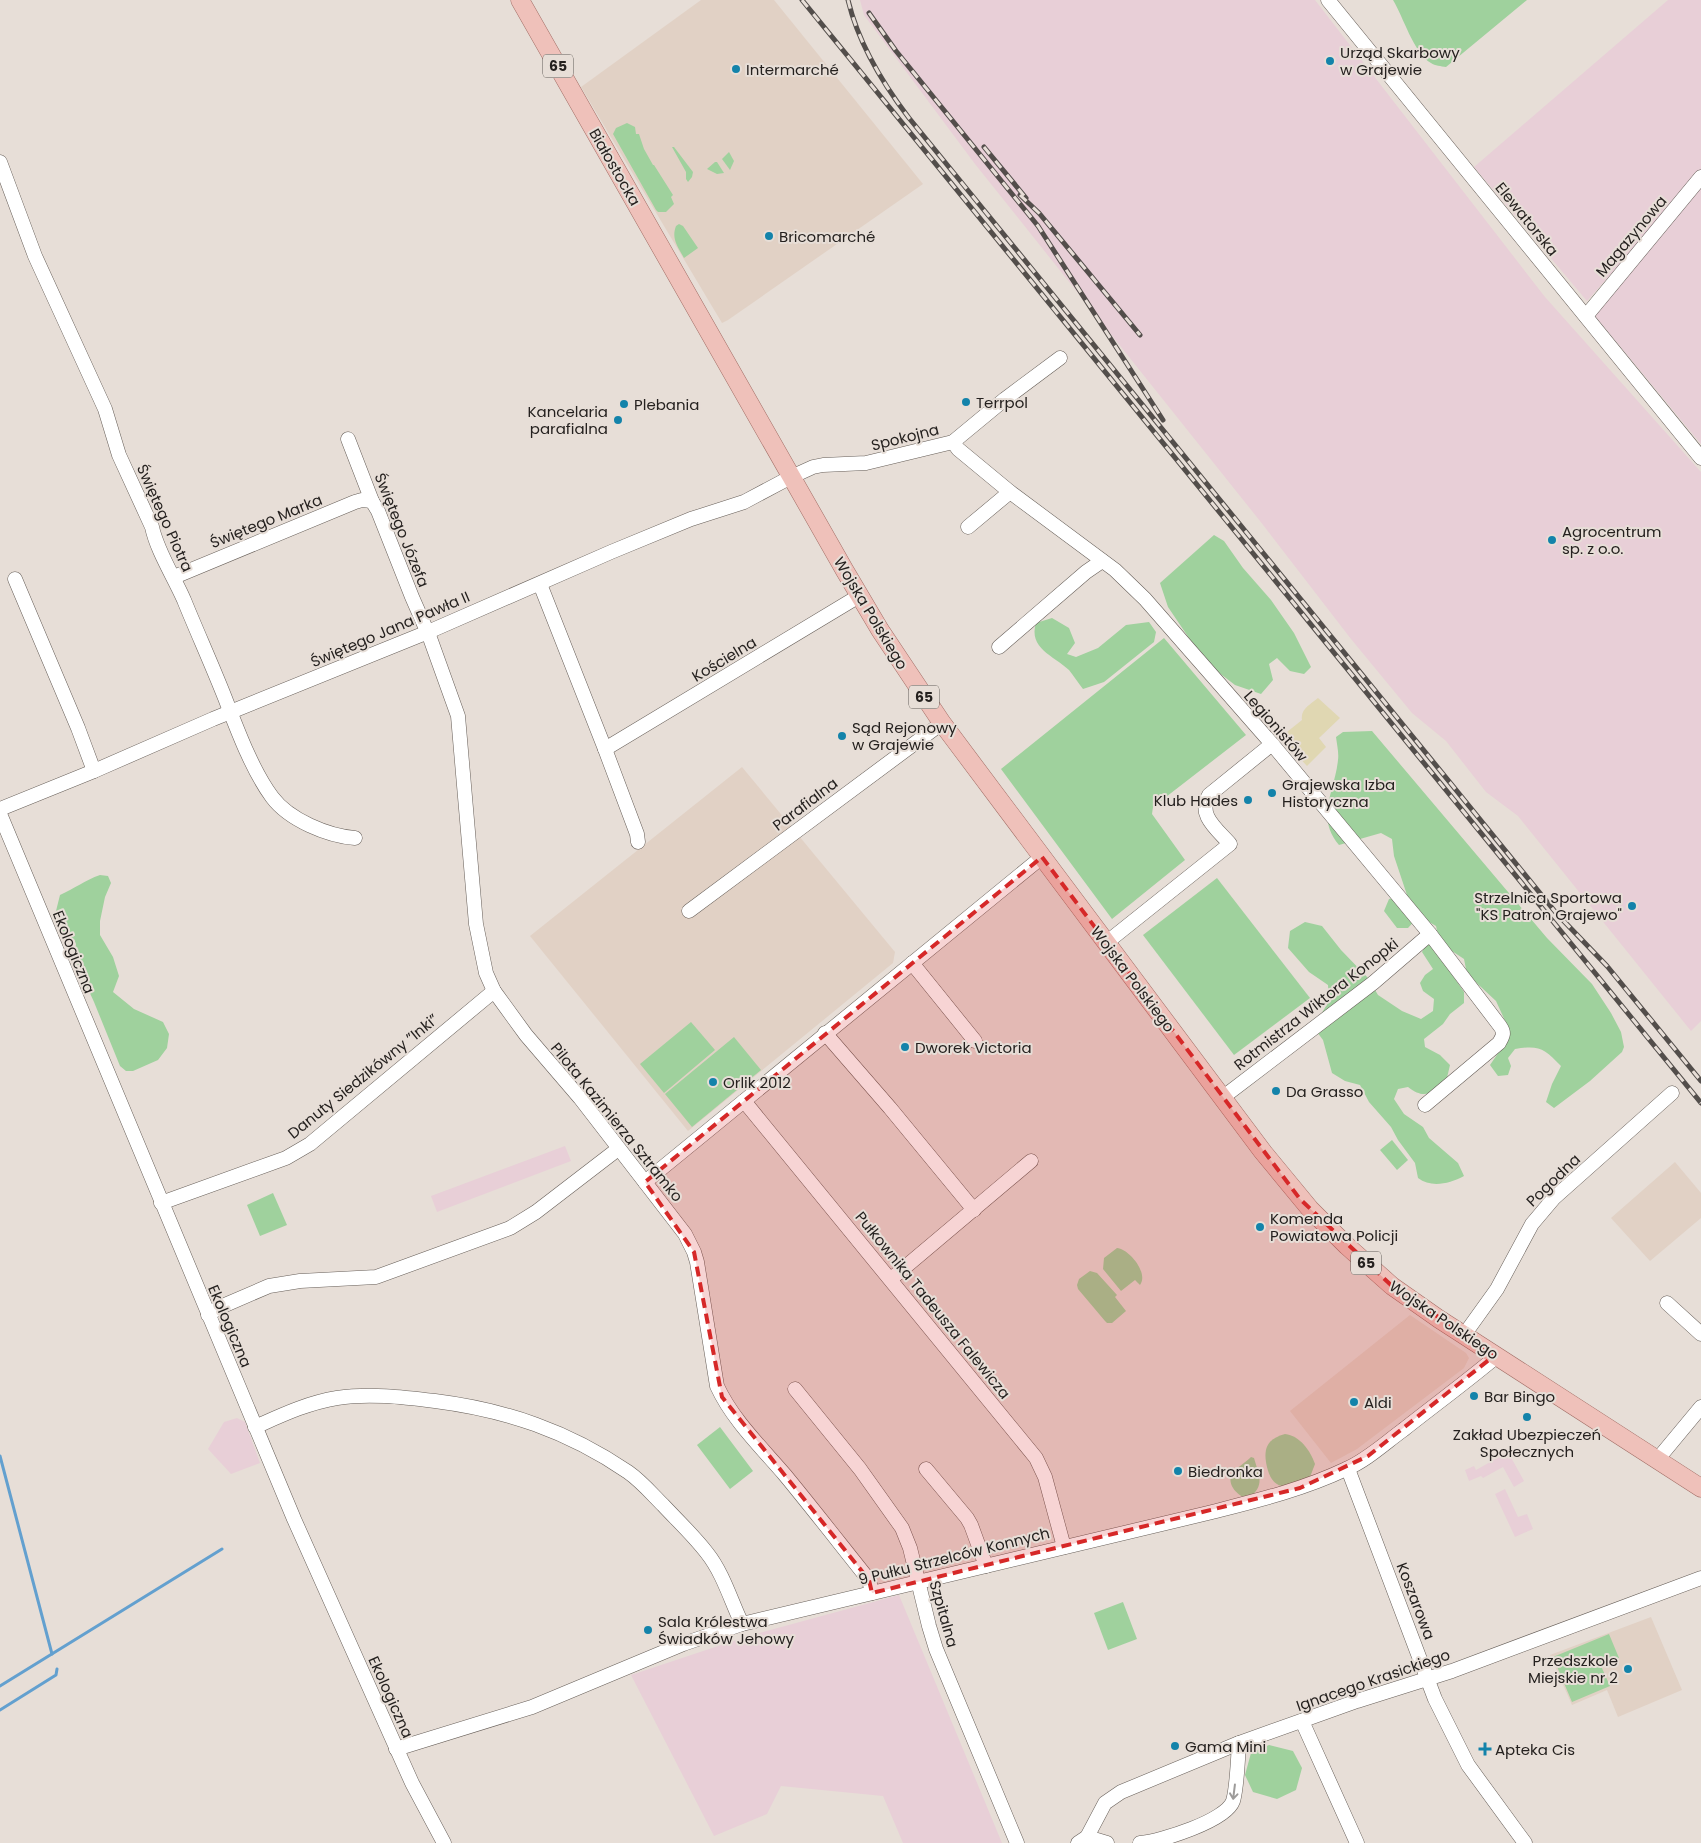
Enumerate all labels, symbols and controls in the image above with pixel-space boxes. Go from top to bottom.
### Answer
place label: Urząd Skarbowy w Grajewie [1340,42,1460,80]
road number: 65 [543,54,573,78]
marker: Urząd Skarbowy w Grajewie [1324,55,1336,67]
place label: Intermarché [746,59,839,80]
marker: Intermarché [730,63,742,75]
street label: Białostocka [584,124,646,210]
street label: Elewatorska [1491,178,1563,260]
street label: Magazynowa [1591,191,1671,281]
place label: Bricomarché [779,226,875,247]
marker: Bricomarché [763,230,775,242]
place label: Terrpol [976,392,1028,413]
place label: Plebania [634,394,699,415]
marker: Terrpol [960,396,972,408]
marker: Plebania [618,398,630,410]
place label: Kancelaria parafialna [528,401,608,439]
marker: Kancelaria parafialna [612,414,624,426]
street label: Spokojna [869,418,941,456]
street label: Świętego Piotra [132,461,198,575]
street label: Świętego Józefa [370,470,434,590]
street label: Świętego Marka [207,489,325,553]
place label: Agrocentrum sp. z o.o. [1562,521,1662,559]
marker: Agrocentrum sp. z o.o. [1546,534,1558,546]
street label: Wojska Polskiego [829,553,913,673]
street label: Świętego Jana Pawła II [307,586,473,672]
street label: Kościelna [688,631,760,687]
road number: 65 [909,686,939,709]
street label: Legionistów [1239,686,1313,767]
place label: Sąd Rejonowy w Grajewie [852,717,957,755]
marker: Sąd Rejonowy w Grajewie [836,730,848,742]
street label: Parafialna [768,773,842,835]
place label: Grajewska Izba Historyczna [1282,774,1395,812]
marker: Grajewska Izba Historyczna [1266,787,1278,799]
place label: Klub Hades [1154,790,1238,811]
marker: Klub Hades [1242,794,1254,806]
place label: Strzelnica Sportowa "KS Patron Grajewo" [1474,887,1622,925]
marker: Strzelnica Sportowa "KS Patron Grajewo" [1626,900,1638,912]
street label: Ekologiczna [48,907,100,997]
street label: Wojska Polskiego [1086,922,1180,1036]
street label: Rotmistrza Wiktora Konopki [1229,933,1403,1075]
street label: Danuty Siedzikówny ”Inki” [283,1008,443,1143]
place label: Dworek Victoria [915,1037,1032,1058]
street label: Pilota Kazimierza Sztramko [546,1038,688,1206]
marker: Dworek Victoria [899,1041,911,1053]
place label: Orlik 2012 [723,1072,791,1093]
marker: Orlik 2012 [707,1076,719,1088]
place label: Da Grasso [1286,1081,1363,1102]
marker: Da Grasso [1270,1085,1282,1097]
street label: Pogodna [1521,1149,1585,1211]
street label: Pułkownika Tadeusza Falewicza [851,1207,1015,1403]
place label: Komenda Powiatowa Policji [1270,1208,1398,1246]
marker: Komenda Powiatowa Policji [1254,1221,1266,1233]
road number: 65 [1351,1252,1381,1274]
street label: Wojska Polskiego [1385,1276,1503,1364]
street label: Ekologiczna [203,1281,257,1371]
place label: Bar Bingo [1484,1386,1555,1407]
marker: Bar Bingo [1468,1390,1480,1402]
place label: Aldi [1364,1392,1392,1413]
marker: Aldi [1348,1396,1360,1408]
marker: Zakład Ubezpieczeń Społecznych [1521,1411,1533,1423]
place label: Zakład Ubezpieczeń Społecznych [1453,1424,1601,1462]
place label: Biedronka [1188,1461,1263,1482]
marker: Biedronka [1172,1465,1184,1477]
street label: 9 Pułku Strzelców Konnych [856,1522,1052,1590]
street label: Koszarowa [1392,1559,1440,1643]
street label: Szpitalna [924,1578,964,1650]
place label: Sala Królestwa Świadków Jehowy [658,1611,794,1649]
marker: Sala Królestwa Świadków Jehowy [642,1624,654,1636]
street label: Ignacego Krasickiego [1293,1644,1453,1716]
place label: Przedszkole Miejskie nr 2 [1528,1650,1618,1688]
street label: Ekologiczna [364,1653,418,1741]
marker: Przedszkole Miejskie nr 2 [1622,1663,1634,1675]
place label: Gama Mini [1185,1736,1266,1757]
place label: Apteka Cis [1495,1739,1575,1760]
marker: Gama Mini [1169,1740,1181,1752]
marker: Apteka Cis [1479,1743,1491,1755]
one-way arrow [1229,1783,1239,1799]

